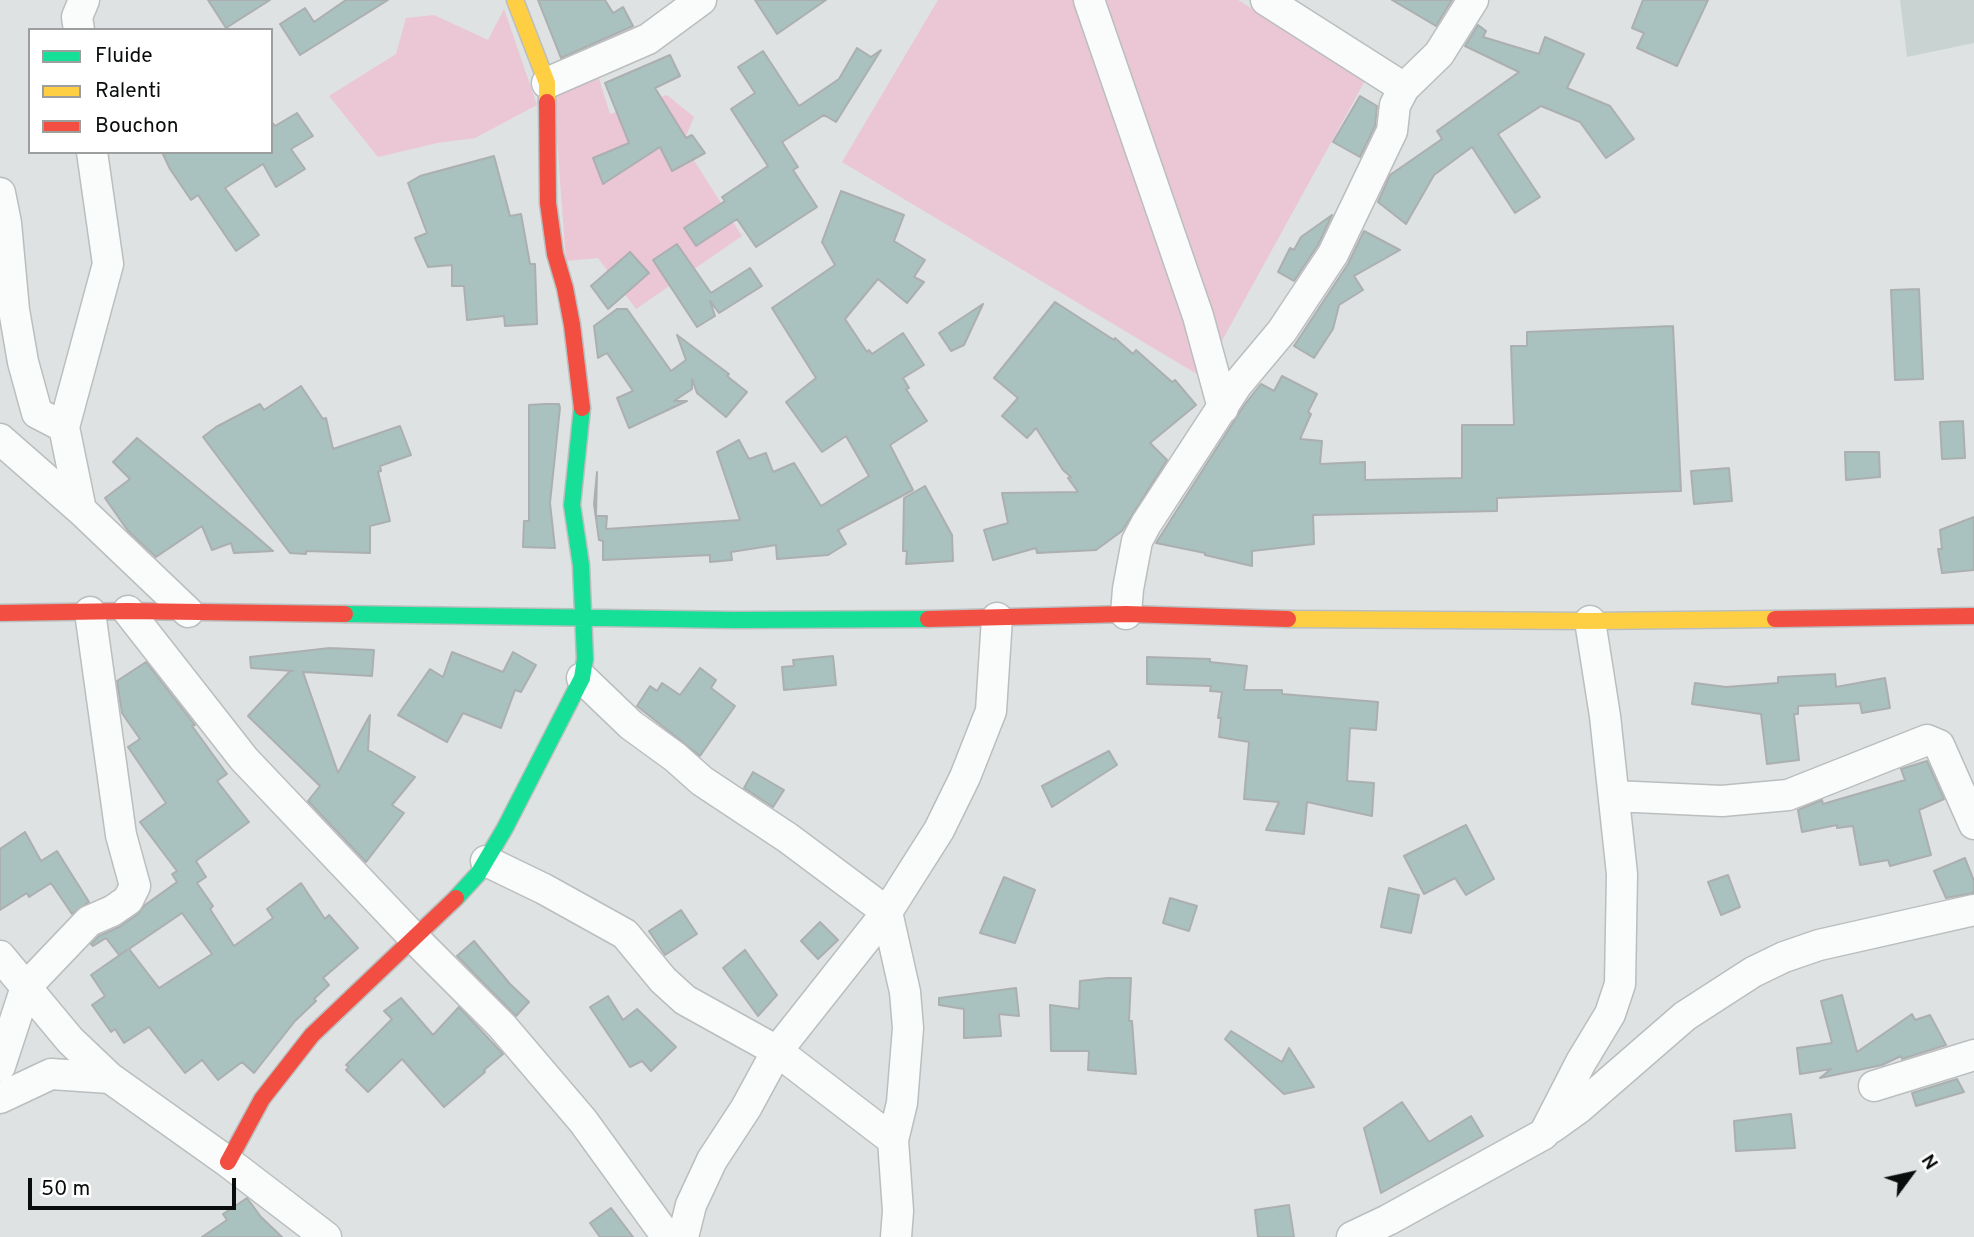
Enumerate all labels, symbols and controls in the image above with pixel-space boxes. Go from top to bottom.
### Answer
legend [28,28,273,154]
text: Fluide [95,43,153,70]
text: Ralenti [95,78,161,105]
text: Bouchon [95,113,178,140]
north arrow [1876,1139,1946,1209]
text: N [1915,1150,1942,1175]
scale bar [32,1164,240,1208]
text: 50 m [41,1176,90,1203]

